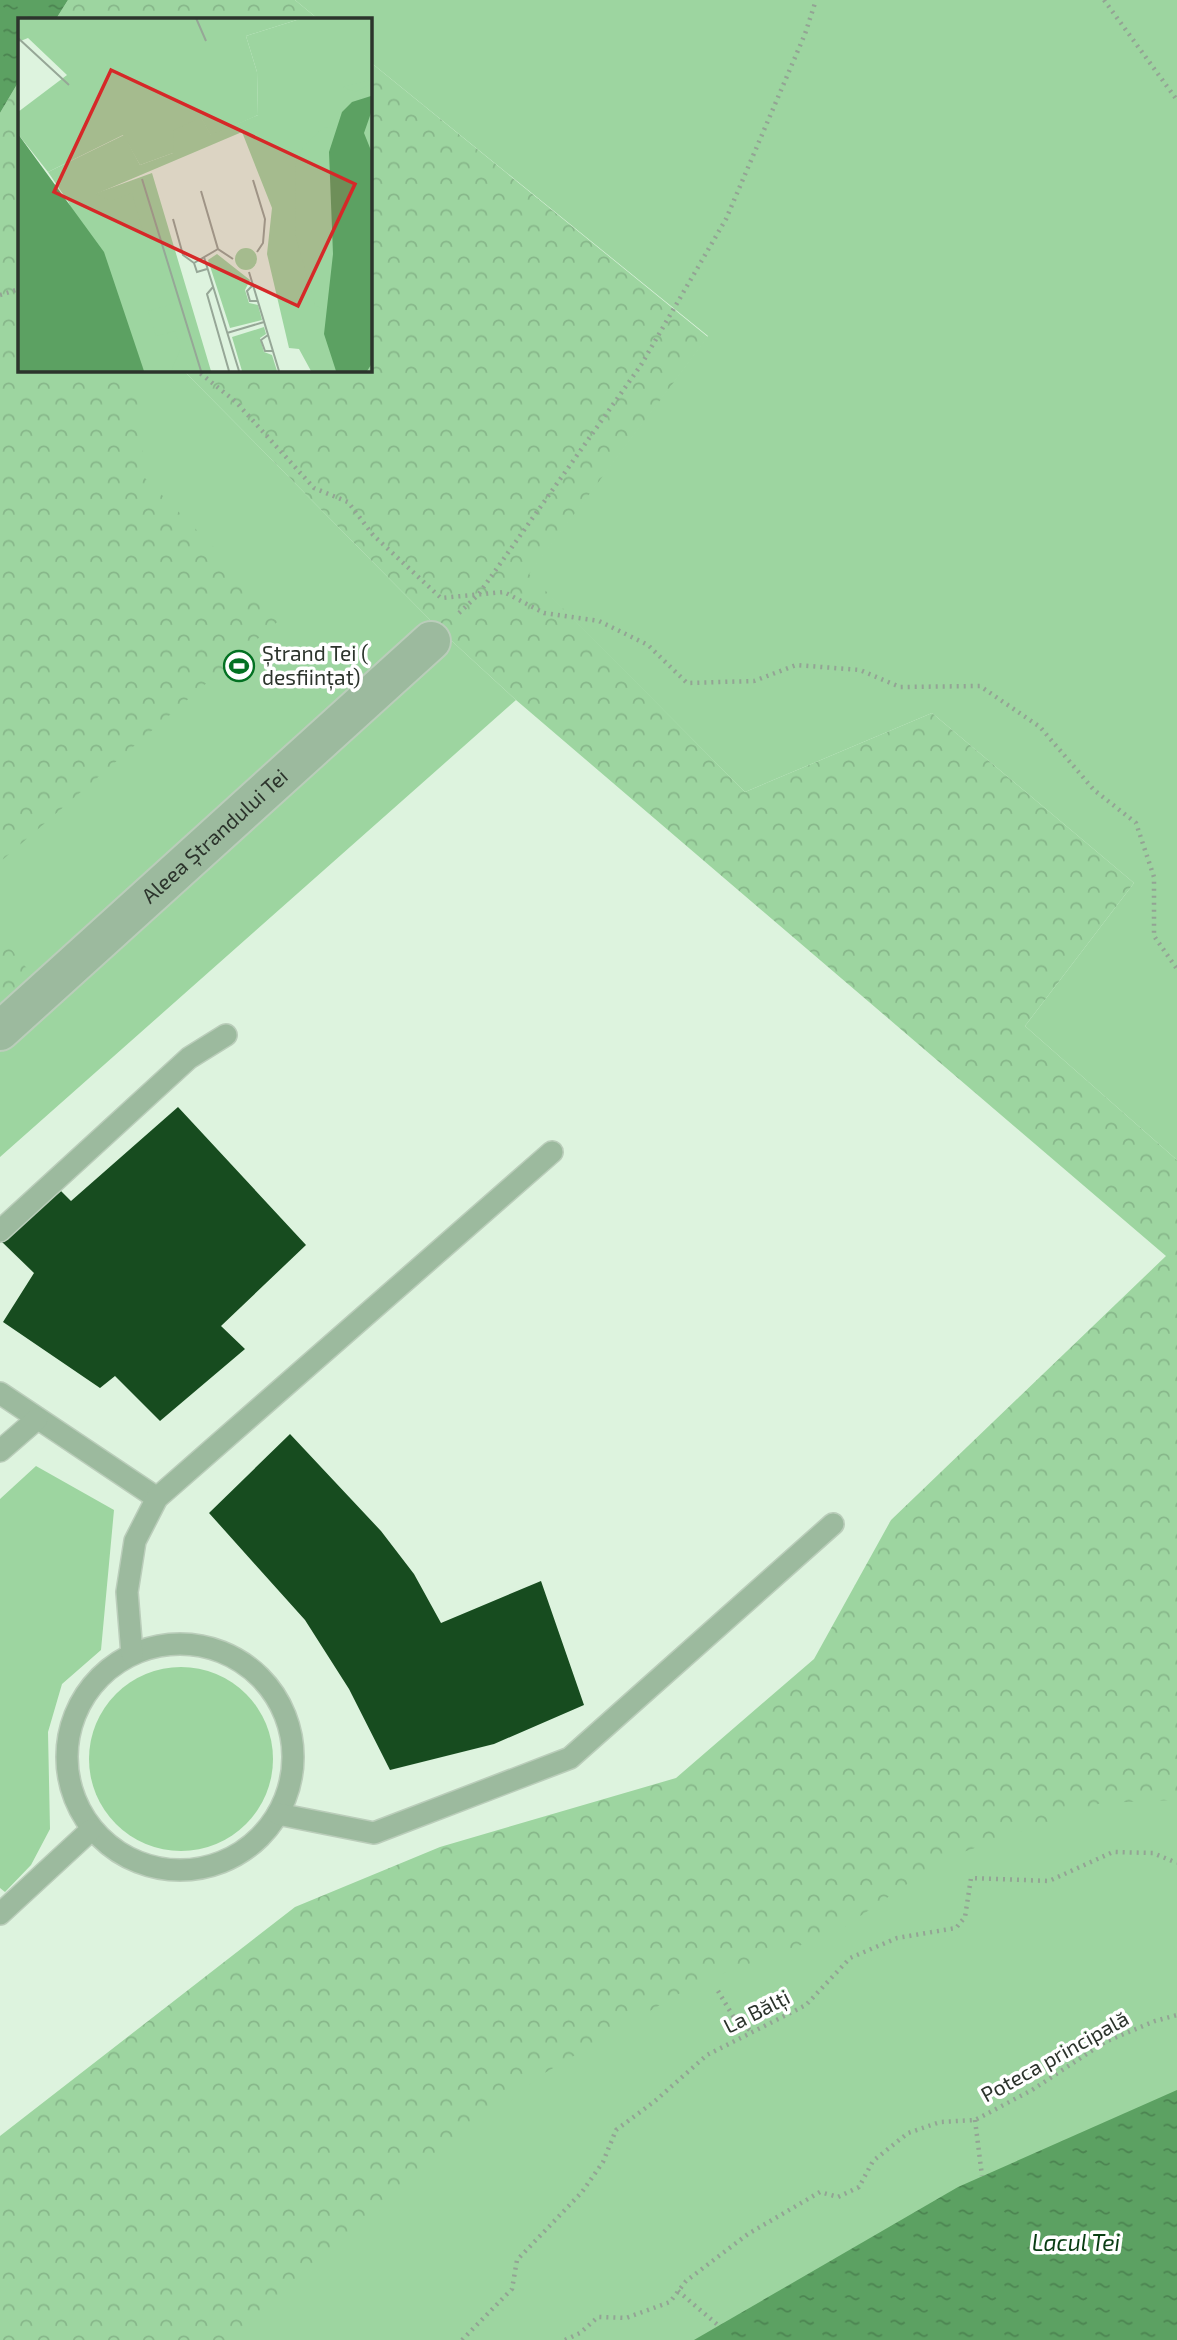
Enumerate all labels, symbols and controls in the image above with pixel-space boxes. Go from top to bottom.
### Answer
inset map [18,18,371,371]
place label: Ștrand Tei ( desființat) [262,640,369,691]
sports icon: Ștrand Tei ( desființat) [222,649,256,683]
street label: Aleea Ștrandului Tei [136,763,292,908]
street label: La Bălți [719,1983,794,2040]
street label: Poteca principală [976,2005,1132,2107]
water label: Lacul Tei [1032,2228,1121,2256]

